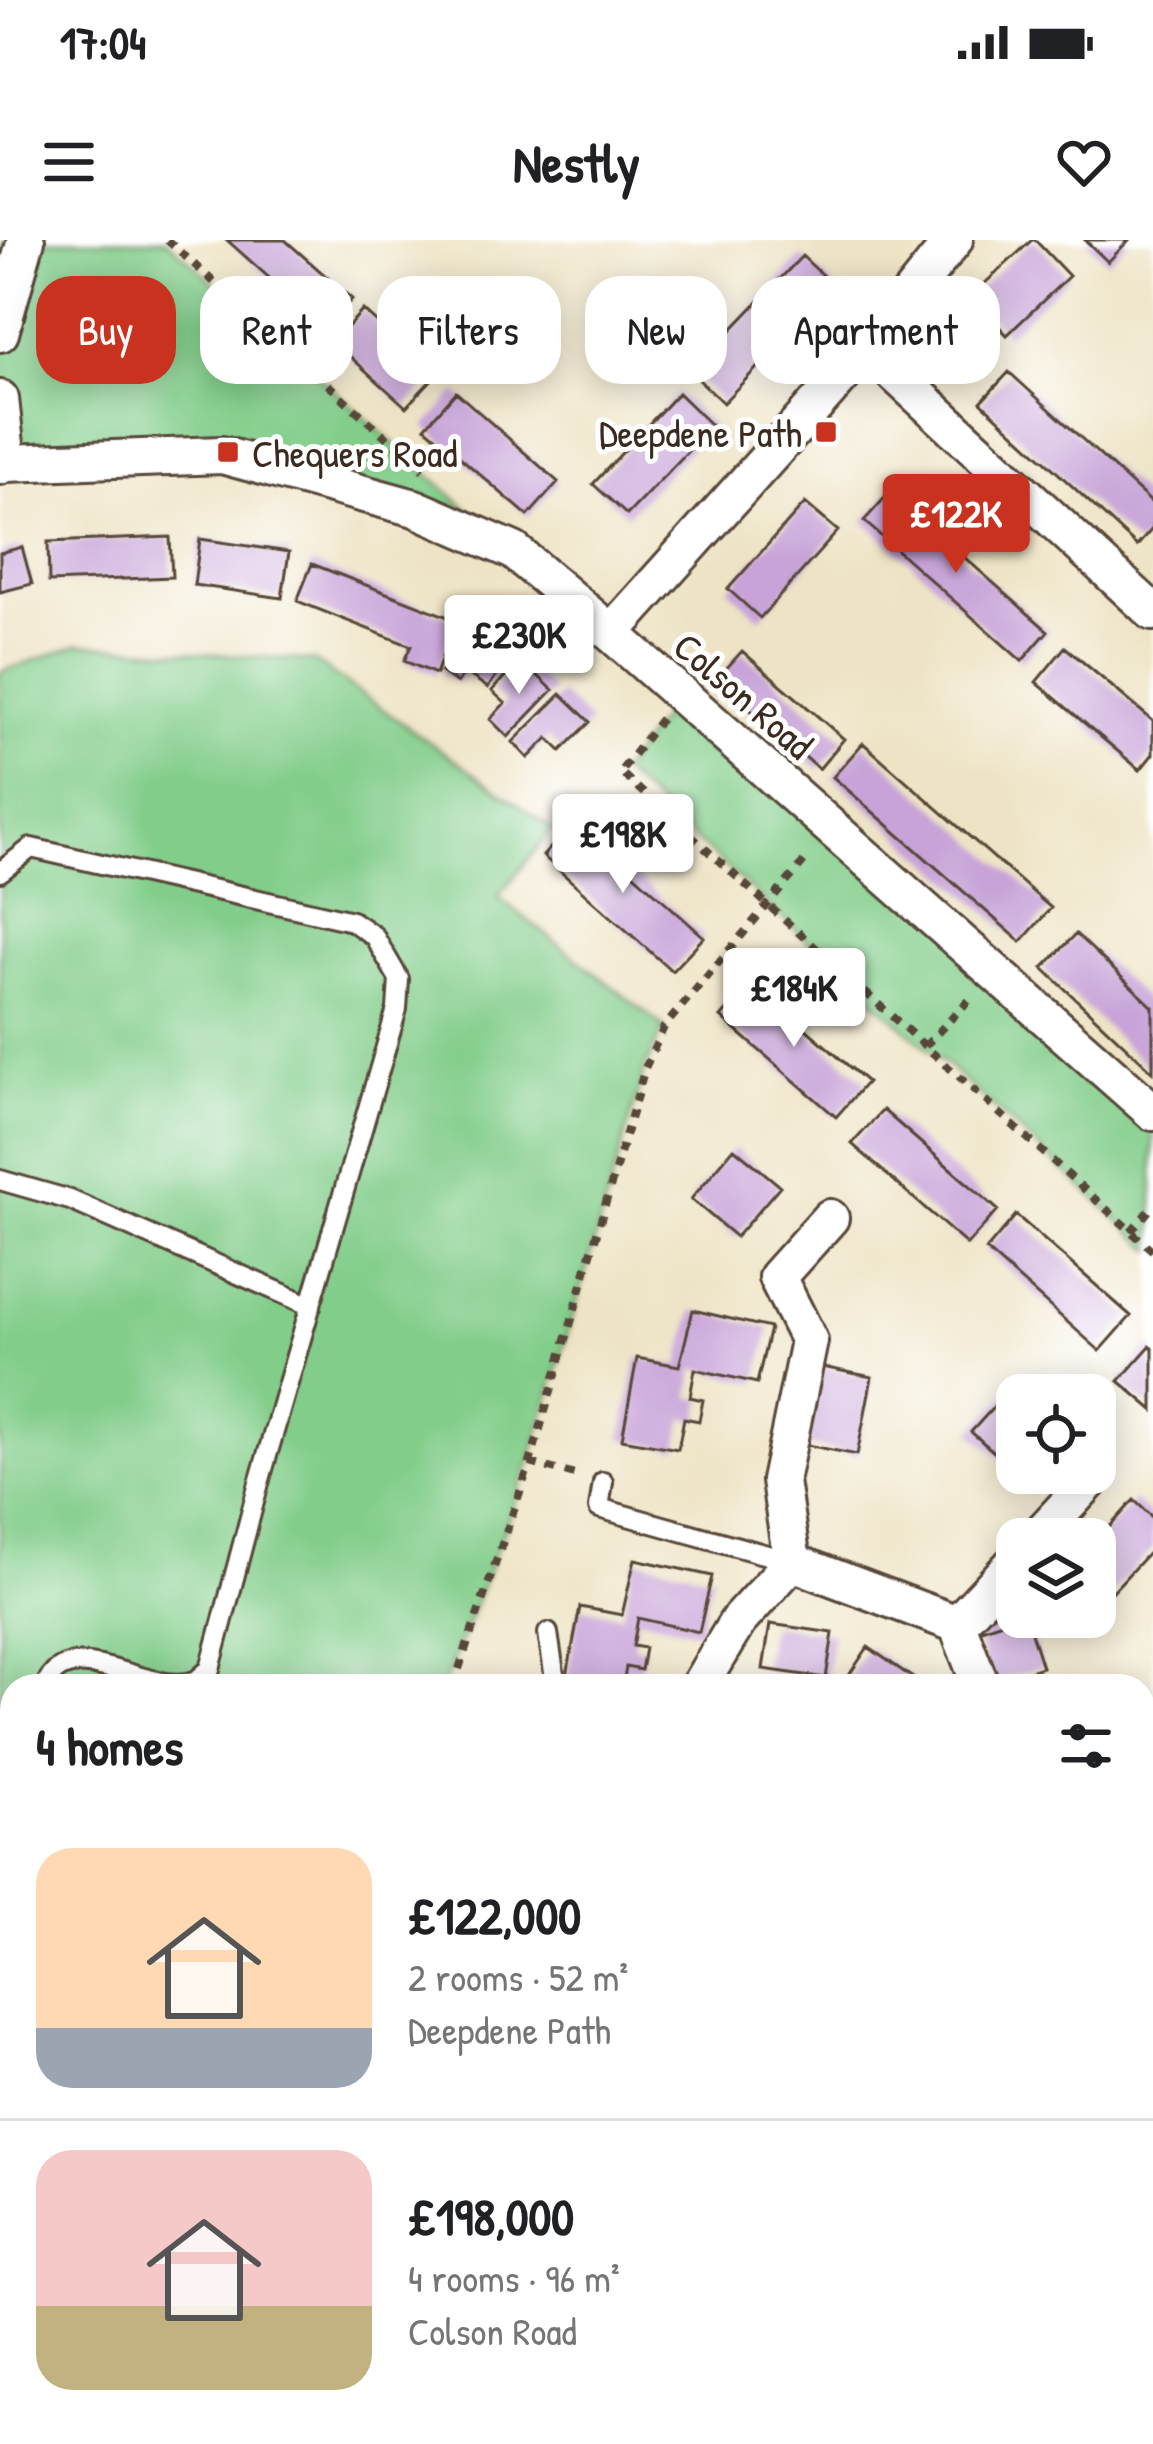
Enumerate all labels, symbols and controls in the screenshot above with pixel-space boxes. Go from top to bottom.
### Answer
text: 17:04 [60,12,146,73]
text: Nestly [513,126,640,199]
icon: menu [36,129,102,195]
icon: heart [1051,129,1117,195]
chip: Buy [36,276,176,384]
chip: Rent [200,276,353,384]
chip: Filters [377,276,561,384]
chip: New [585,276,727,384]
chip: Apartment [751,276,1000,384]
place label: Deepdene Path [599,406,802,459]
marker: Deepdene Path [813,419,839,445]
place label: Chequers Road [252,426,457,479]
marker: Chequers Road [215,439,241,465]
pin: £122K [872,474,1040,576]
text: £122K [910,486,1002,539]
pin: £230K [435,595,603,697]
text: £230K [471,607,567,660]
street label: Colson Road [663,620,825,770]
pin: £198K [539,794,707,896]
text: £198K [579,806,667,859]
pin: £184K [710,948,878,1050]
text: £184K [750,960,838,1013]
map controls [996,1374,1116,1638]
button: locate [996,1374,1116,1494]
button: layers [996,1518,1116,1638]
text: 4 homes [36,1712,183,1781]
icon: filters [1053,1713,1119,1779]
text: £122,000 [408,1881,581,1950]
icon: home [132,1896,276,2040]
text: 2 rooms · 52 m² [408,1950,628,2003]
text: Deepdene Path [408,2003,611,2056]
text: £198,000 [408,2182,574,2251]
icon: home [132,2198,276,2342]
text: 4 rooms · 96 m² [408,2251,620,2304]
text: Colson Road [408,2304,577,2357]

